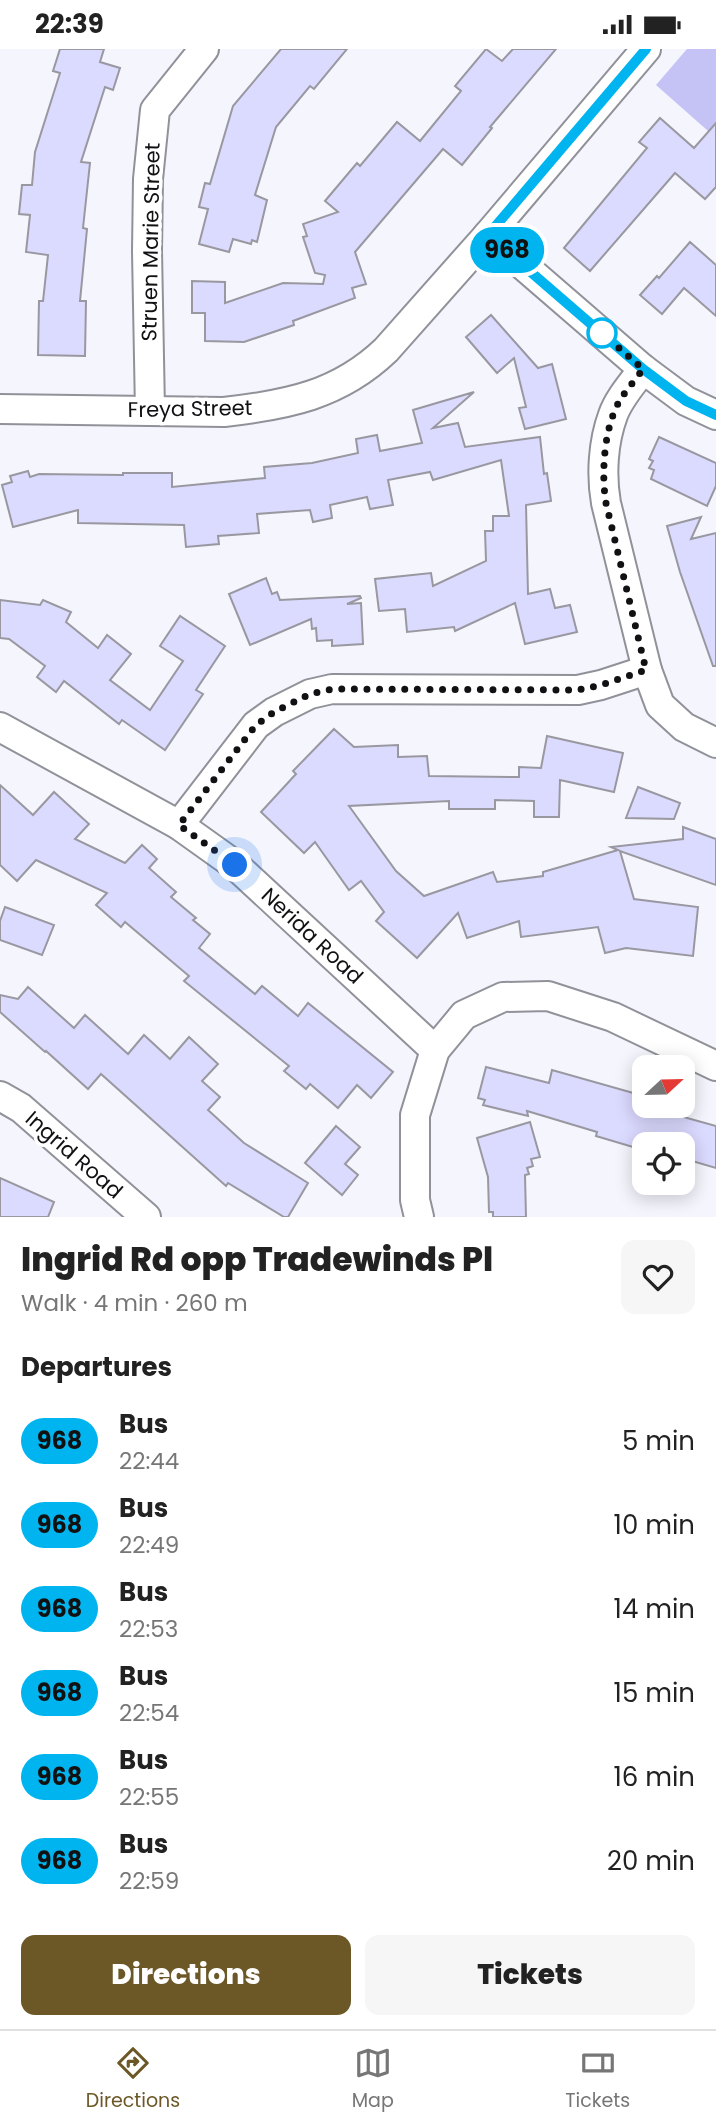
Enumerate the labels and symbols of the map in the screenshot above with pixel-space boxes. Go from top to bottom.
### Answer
street label: Struen Marie Street [134,142,167,342]
line badge: 968 [467,227,547,273]
unlabelled marker [587,318,617,348]
street label: Freya Street [127,393,253,424]
your location [217,847,252,882]
street label: Nerida Road [255,881,370,990]
north arrow [632,1055,695,1118]
street label: Ingrid Road [19,1104,129,1205]

